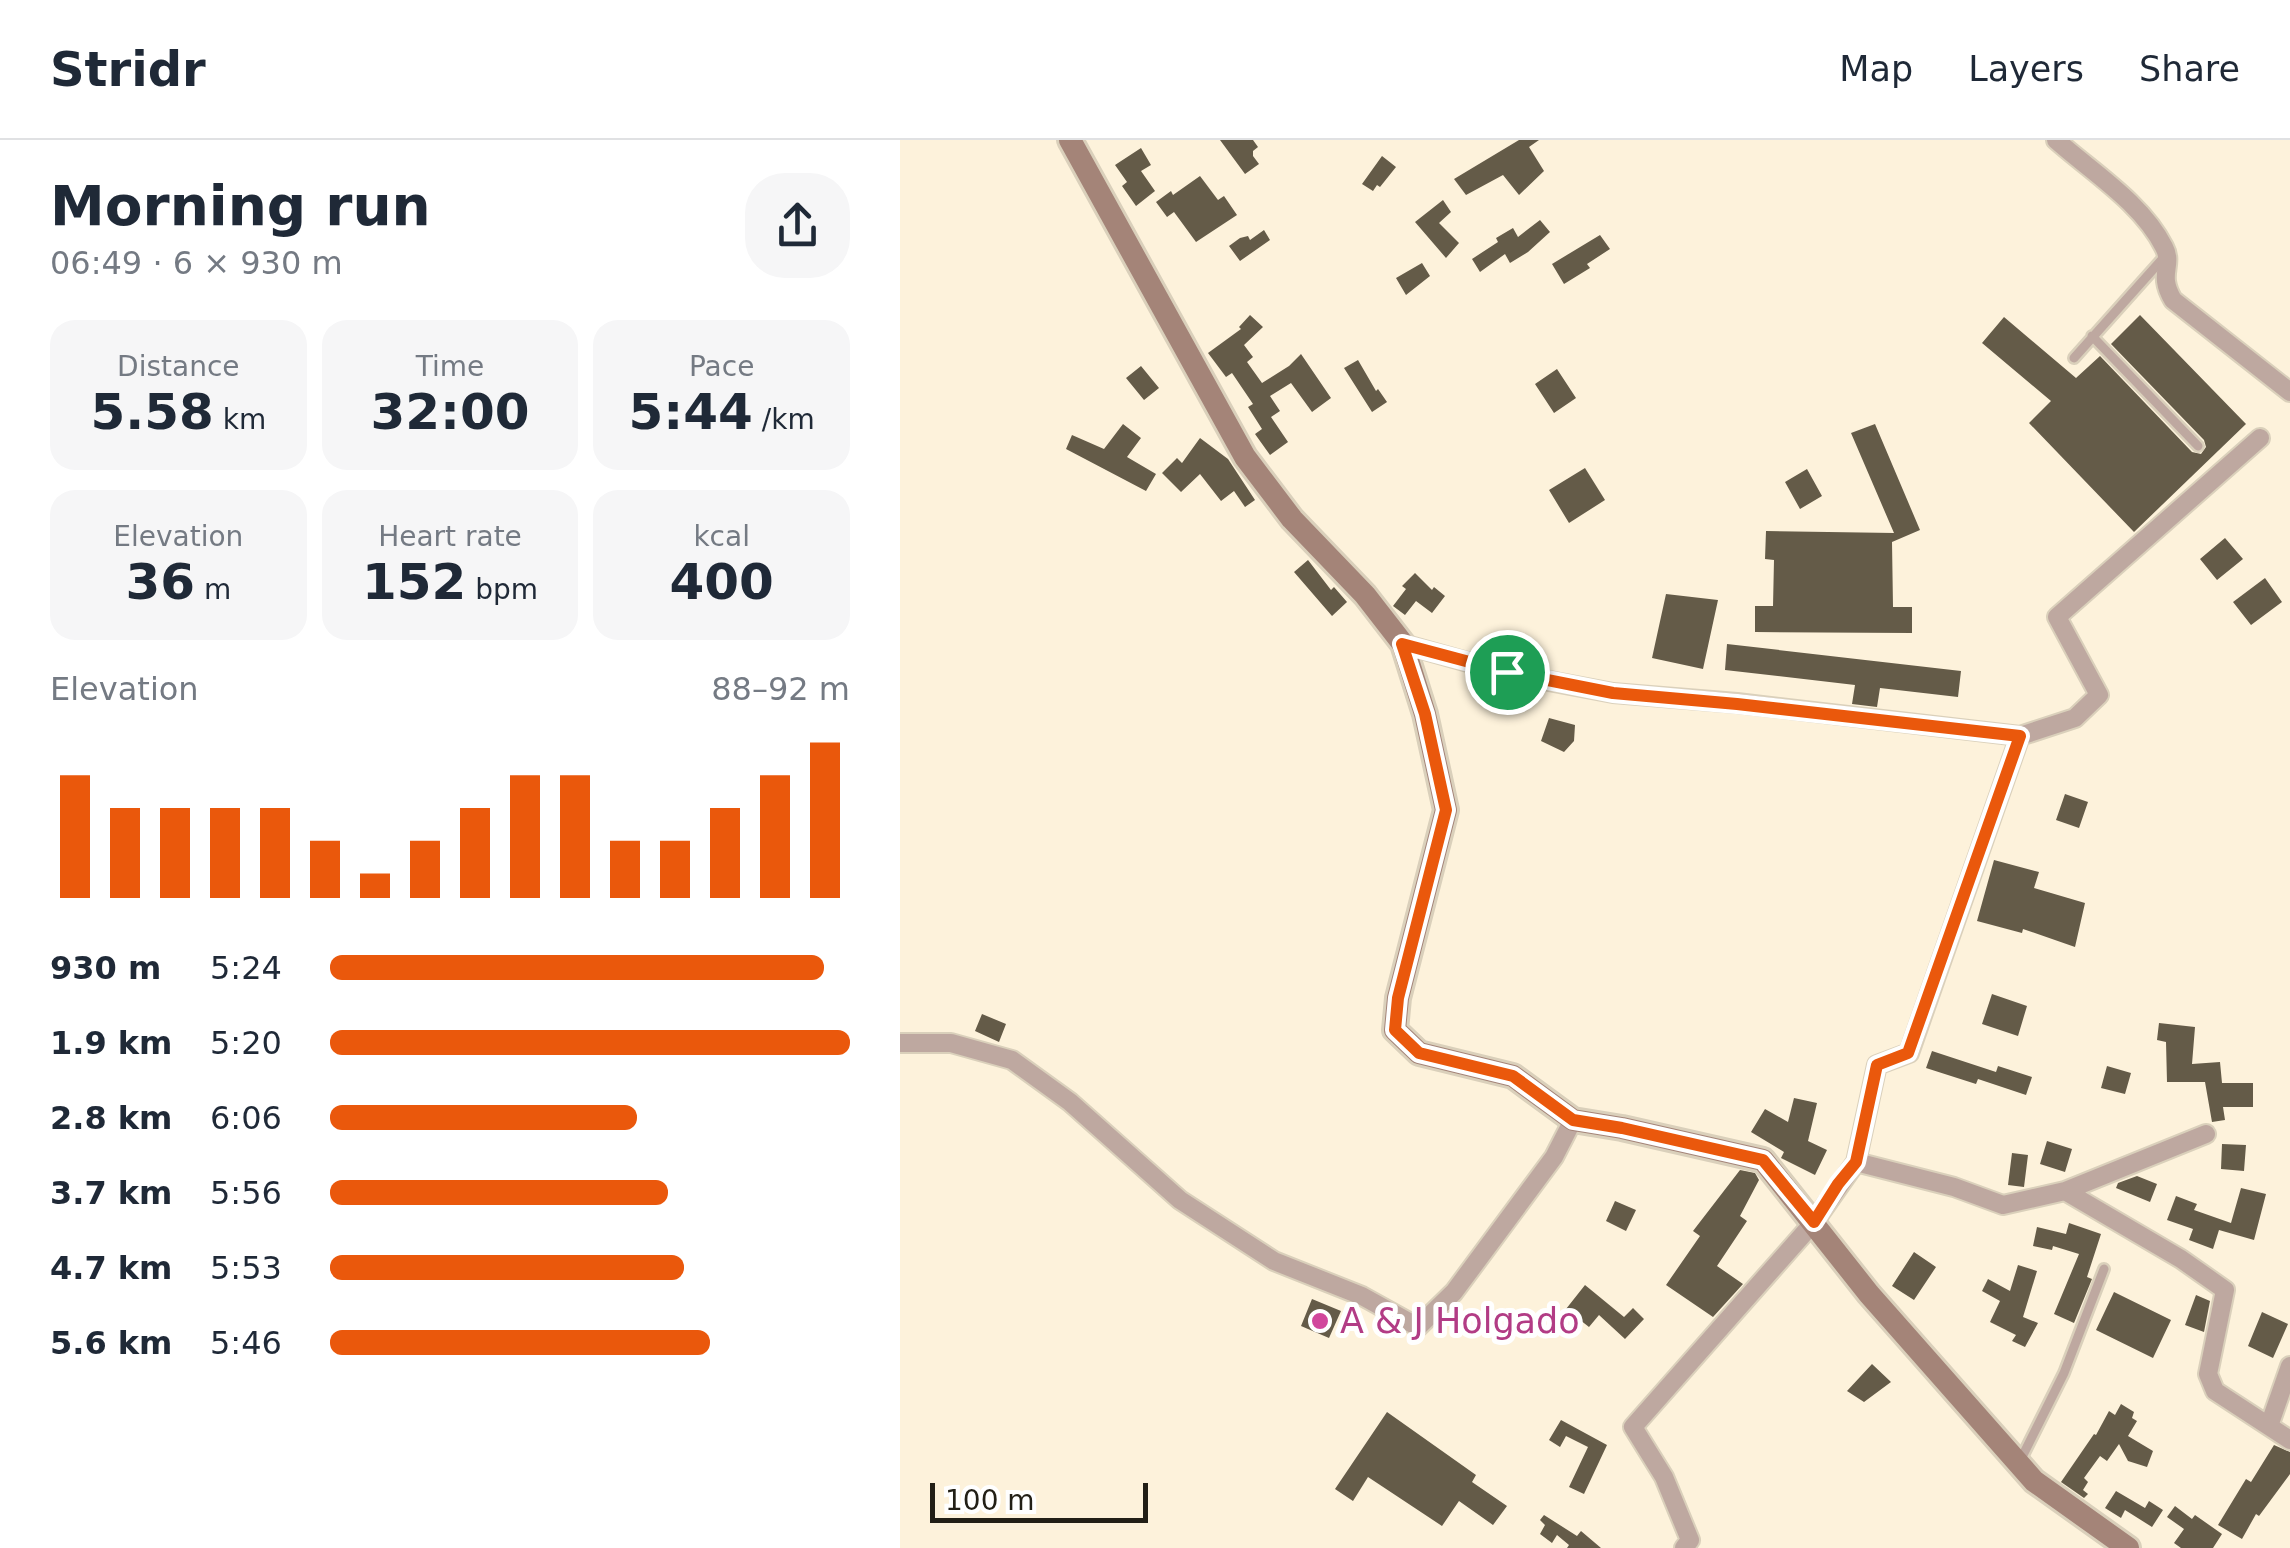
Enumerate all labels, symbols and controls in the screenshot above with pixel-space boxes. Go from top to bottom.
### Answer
text: Stridr [50,41,206,97]
text: Map [1839,49,1913,89]
text: Layers [1968,49,2084,89]
text: Share [2139,49,2240,89]
button: share [745,173,850,278]
text: Morning run [50,174,431,238]
text: 06:49 · 6 × 930 m [50,244,343,282]
text: Distance [117,350,240,383]
text: Time [416,350,484,383]
text: Pace [689,350,754,383]
text: 5.58 [90,383,214,441]
text: 32:00 [370,383,530,441]
text: 5:44 [629,383,753,441]
text: km [214,403,266,436]
text: /km [753,403,815,436]
text: Elevation [113,520,243,553]
text: Heart rate [378,520,522,553]
text: kcal [693,520,750,553]
text: 36 [125,553,195,611]
text: 152 [362,553,466,611]
text: 400 [669,553,774,611]
text: m [195,573,231,606]
text: bpm [466,573,538,606]
pin [1465,630,1550,715]
icon: arrive [1480,645,1535,700]
text: Elevation [50,670,199,708]
text: 88–92 m [711,670,850,708]
text: 930 m [50,949,161,987]
text: 5:24 [210,949,282,987]
text: 1.9 km [50,1024,172,1062]
text: 5:20 [210,1024,282,1062]
text: 2.8 km [50,1099,172,1137]
text: 6:06 [210,1099,282,1137]
text: 3.7 km [50,1174,172,1212]
text: 5:56 [210,1174,282,1212]
text: 4.7 km [50,1249,172,1287]
text: 5:53 [210,1249,282,1287]
place label: A & J Holgado [1340,1301,1580,1341]
marker: A & J Holgado [1309,1310,1331,1332]
text: 5.6 km [50,1324,172,1362]
text: 5:46 [210,1324,282,1362]
scale bar [930,1478,1148,1522]
text: 100 m [945,1484,1035,1517]

